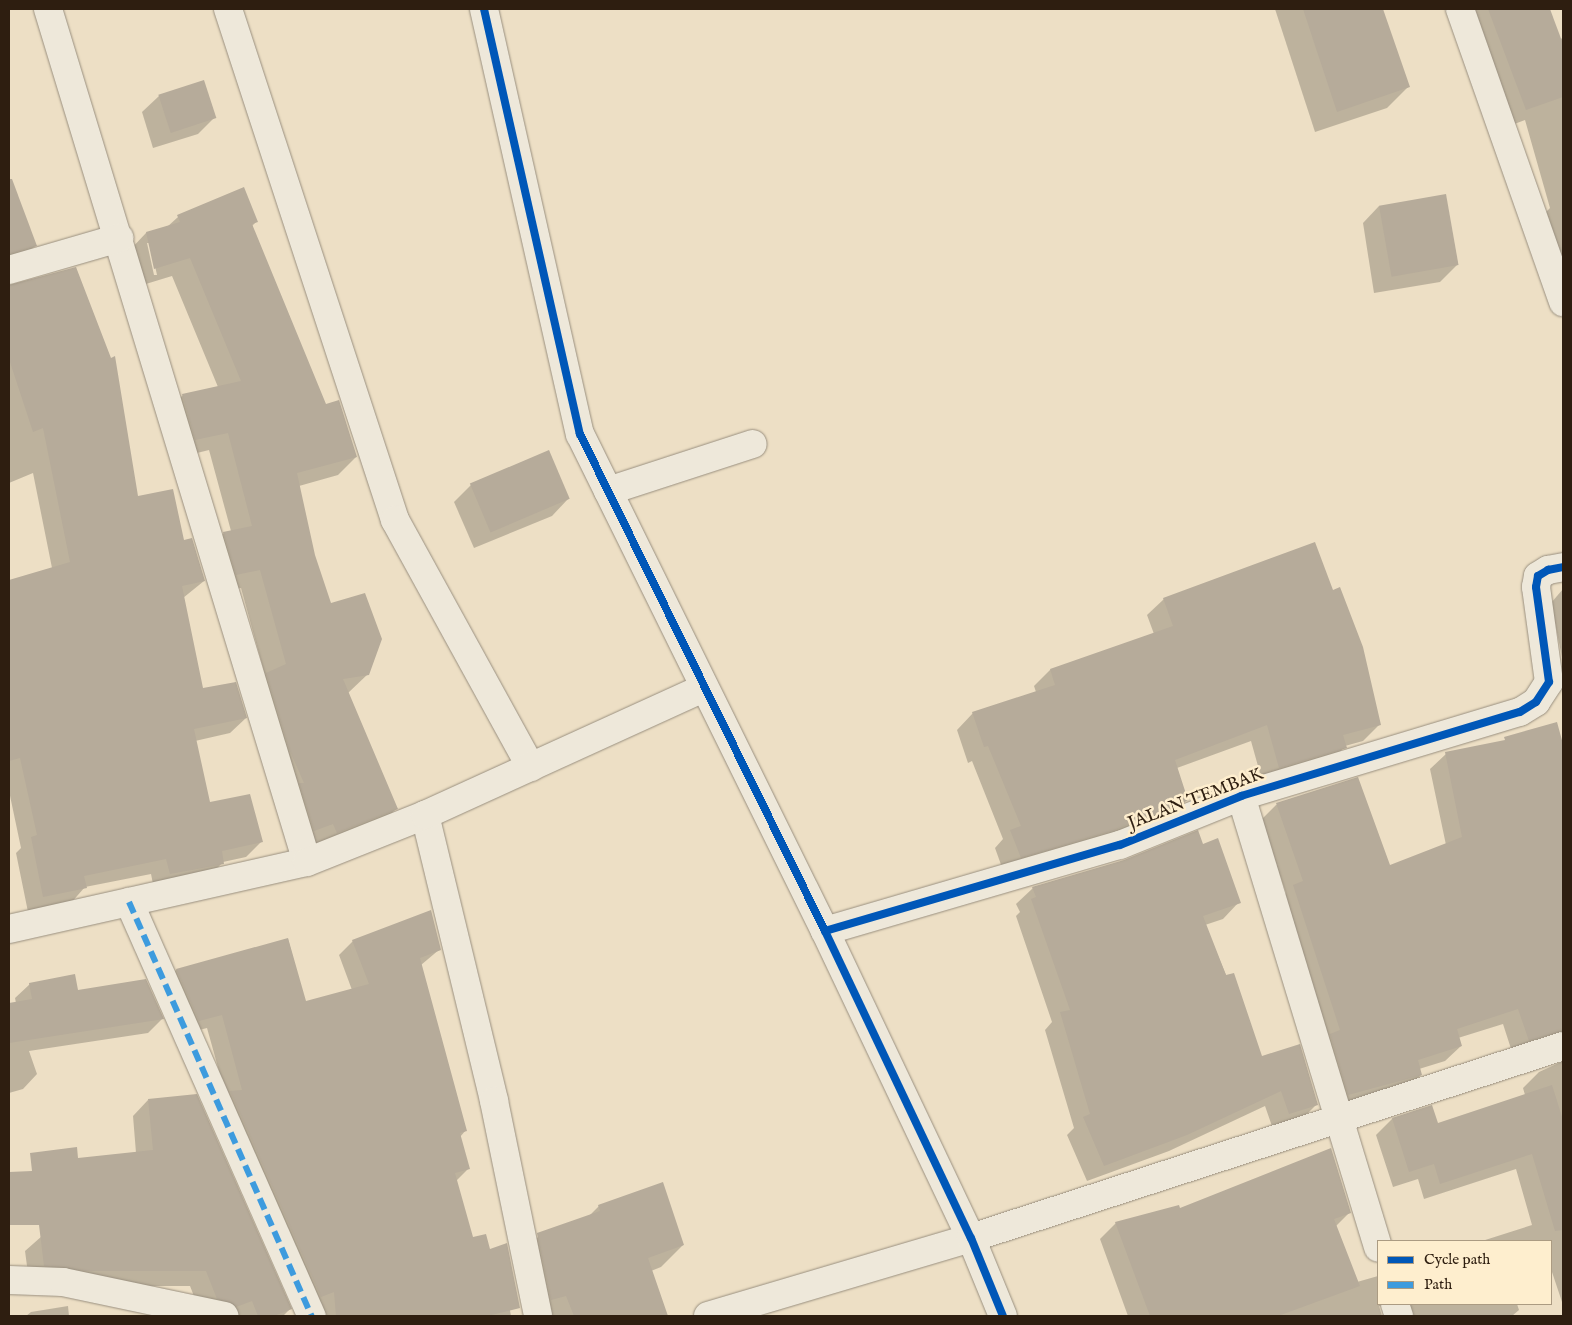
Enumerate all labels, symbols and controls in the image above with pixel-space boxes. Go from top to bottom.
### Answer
street label: JALAN TEMBAK [1125,764,1267,836]
legend [1377,1240,1552,1305]
text: Cycle path [1424,1250,1490,1269]
text: Path [1424,1275,1452,1294]

